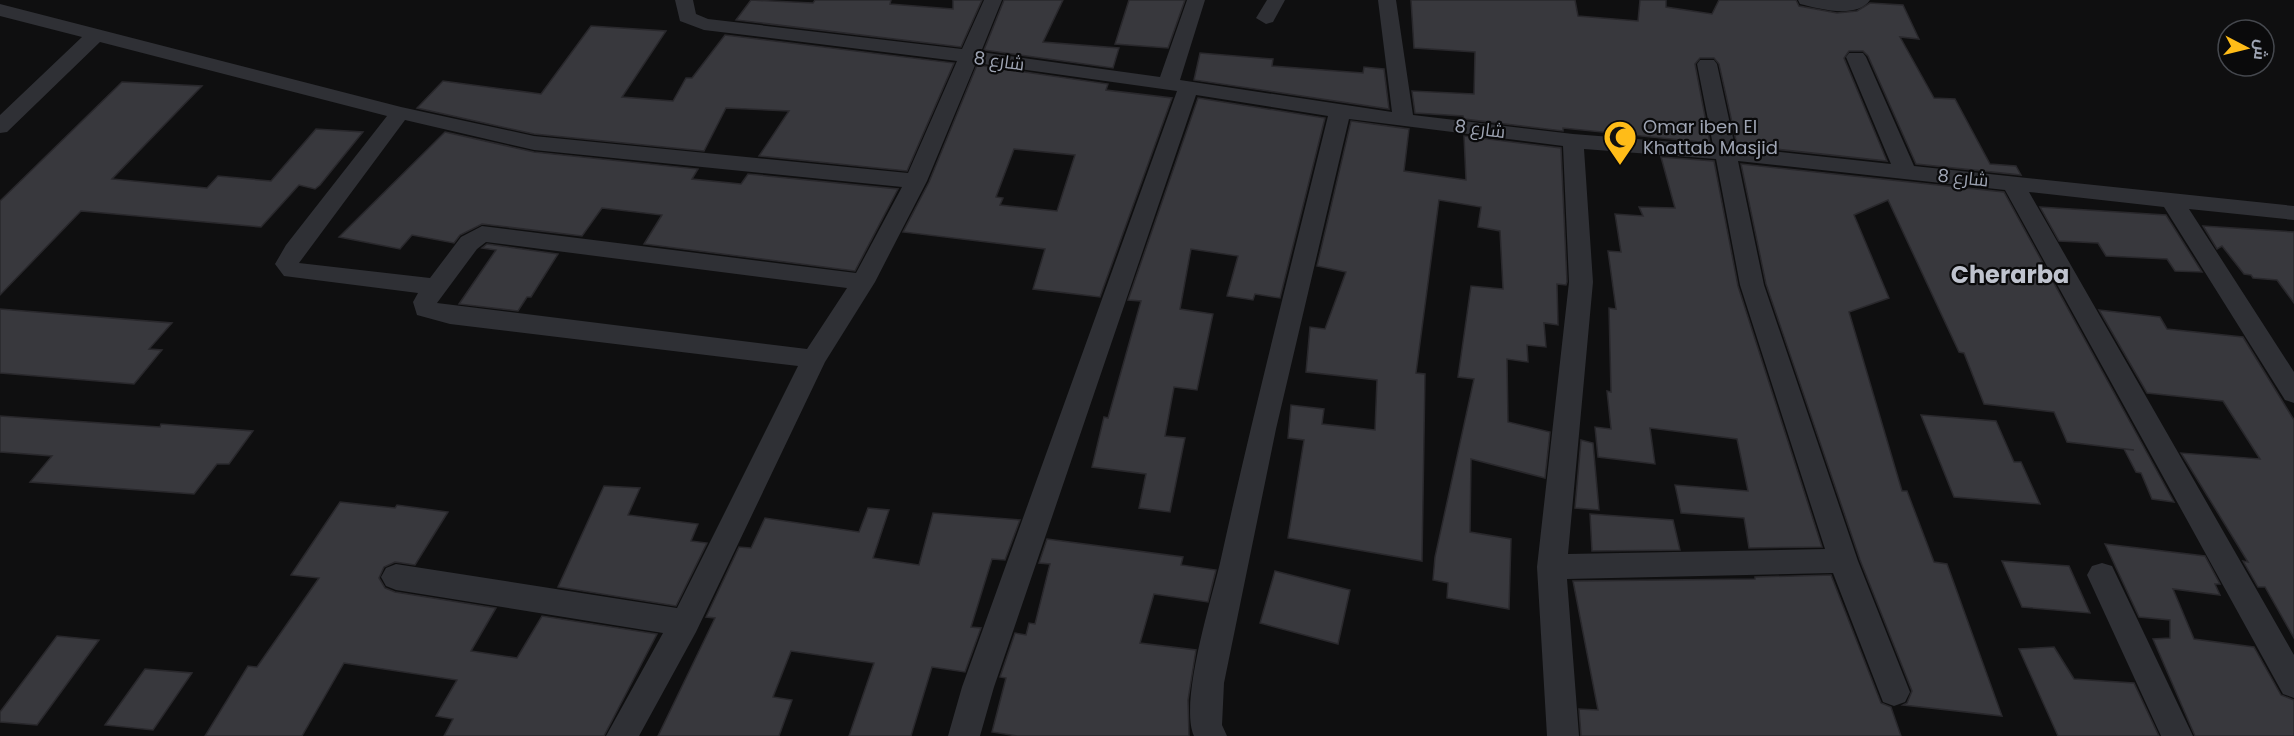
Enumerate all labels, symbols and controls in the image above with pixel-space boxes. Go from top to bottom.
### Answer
north arrow [2216,18,2276,78]
text: ش [2248,38,2273,61]
street label: شارع 8 [972,45,1026,76]
street label: شارع 8 [1453,113,1507,144]
place label: Omar iben El Khattab Masjid [1643,114,1778,160]
mosque icon: Omar iben El Khattab Masjid [1602,119,1638,166]
street label: شارع 8 [1936,162,1990,193]
district label: Cherarba [1951,258,2069,291]

